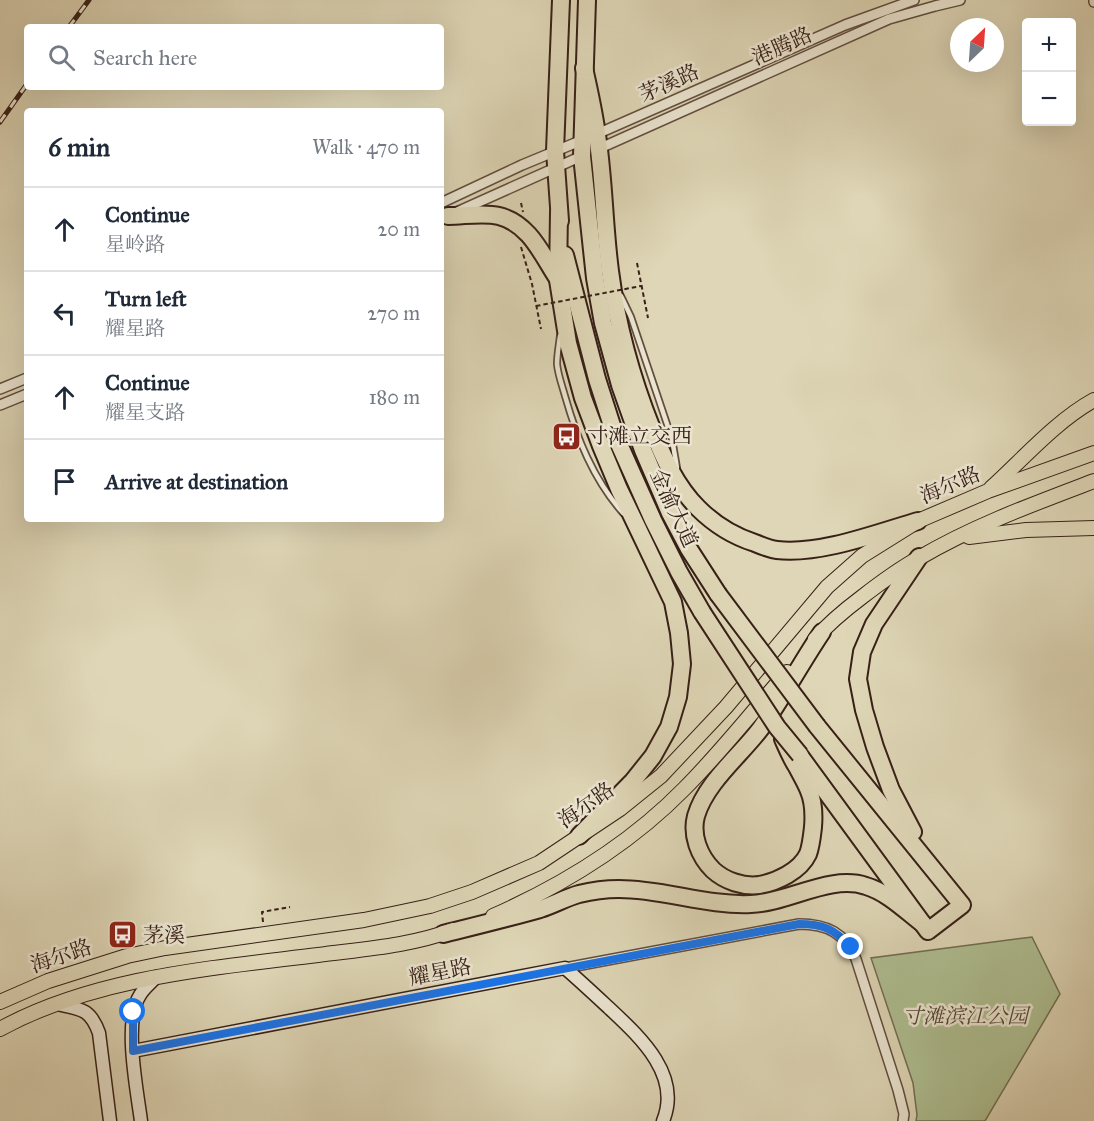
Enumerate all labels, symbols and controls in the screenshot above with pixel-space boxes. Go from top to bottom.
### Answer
north arrow [950,18,1004,72]
map controls [1022,18,1076,126]
button: + [1022,18,1076,72]
street label: 港腾路 [748,21,816,71]
search box [24,24,444,90]
icon: search [45,41,78,74]
text: Search here [93,44,197,71]
street label: 茅溪路 [635,58,703,108]
button: − [1022,72,1076,126]
text: 6 min [48,131,110,163]
text: Walk · 470 m [312,135,420,159]
text: Continue [105,201,190,228]
icon: ahead [48,213,81,246]
text: 20 m [377,217,420,241]
text: 星岭路 [105,232,165,256]
text: Turn left [105,285,187,312]
icon: left [48,297,81,330]
text: 270 m [367,301,420,325]
text: 耀星路 [105,316,165,340]
text: Continue [105,369,190,396]
icon: ahead [48,381,81,414]
text: 180 m [369,385,420,409]
text: 耀星支路 [105,400,185,424]
bus stop icon: 寸滩立交西 [550,420,582,452]
place label: 寸滩立交西 [587,423,692,449]
street label: 海尔路 [916,461,984,509]
street label: 金渝大道 [644,464,704,552]
icon: arrive [48,465,81,498]
text: Arrive at destination [105,468,288,495]
street label: 海尔路 [553,776,619,834]
bus stop icon: 茅溪 [106,919,138,951]
place label: 茅溪 [143,922,185,948]
street label: 海尔路 [27,933,95,979]
route end [837,933,863,959]
street label: 耀星路 [407,953,473,991]
route start [119,998,145,1024]
park label: 寸滩滨江公园 [902,1003,1031,1029]

